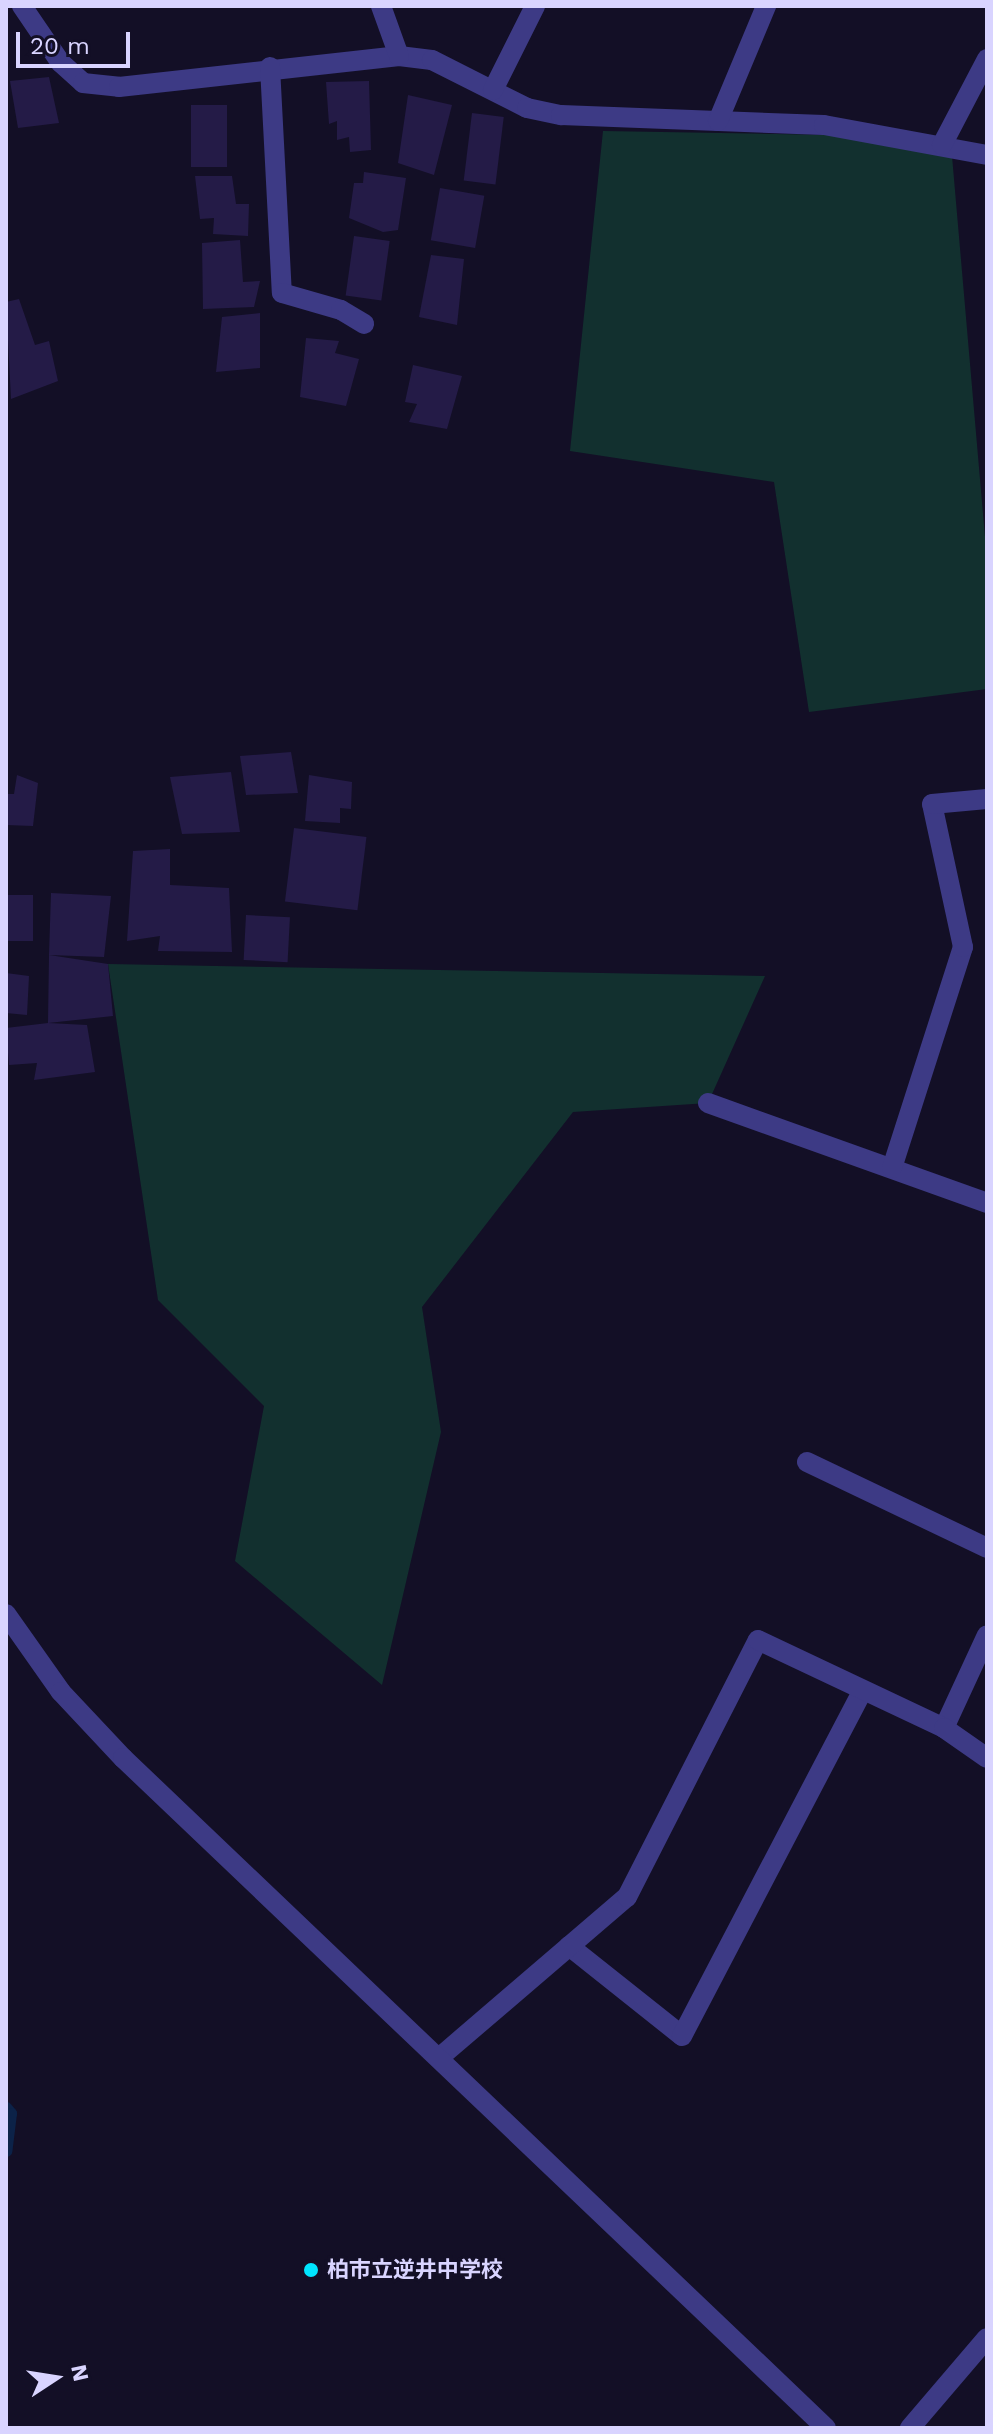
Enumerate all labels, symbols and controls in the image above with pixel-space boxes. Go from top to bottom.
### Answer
scale bar [20,16,134,66]
text: 20 m [30,32,90,60]
place label: 柏市立逆井中学校 [327,2257,503,2283]
marker: 柏市立逆井中学校 [302,2261,320,2279]
north arrow [16,2338,96,2418]
text: N [66,2362,94,2383]

